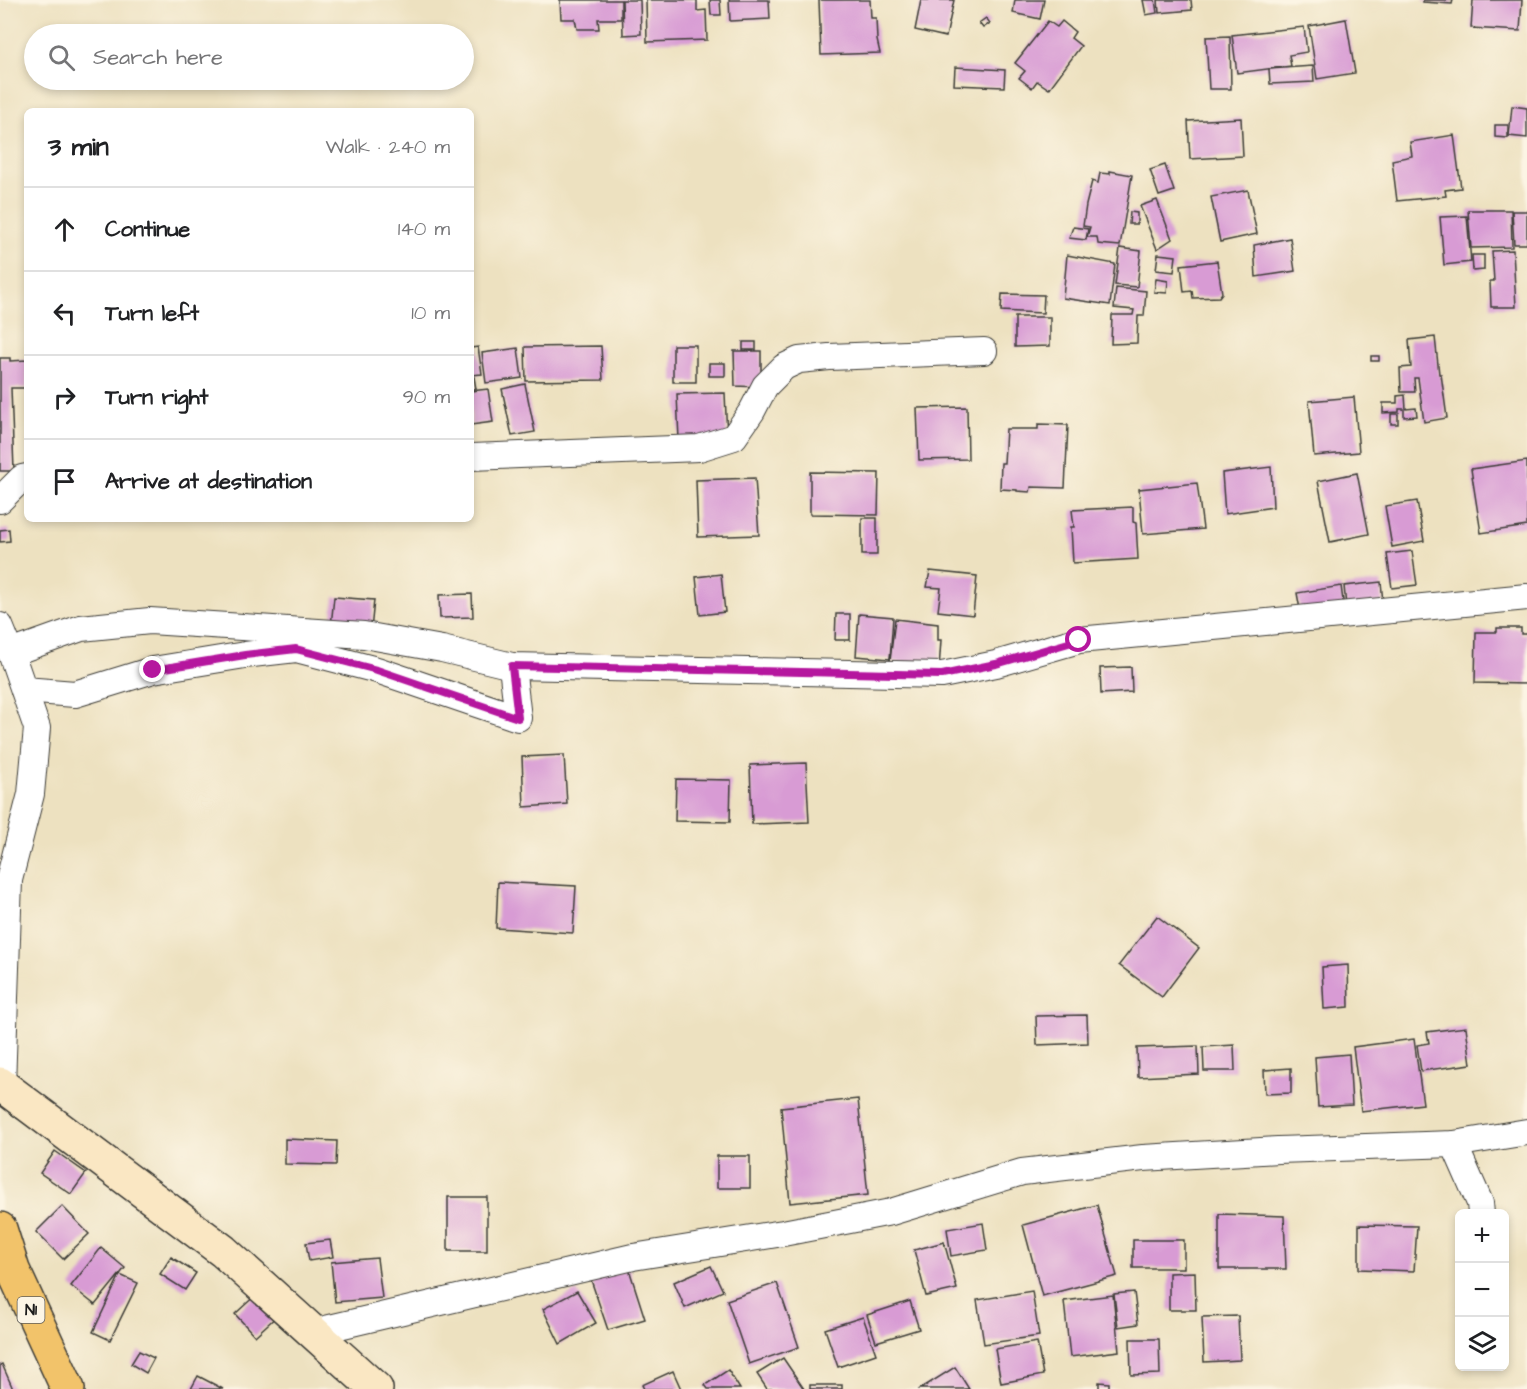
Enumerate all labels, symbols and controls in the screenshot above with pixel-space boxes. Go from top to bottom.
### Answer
search box [24,24,474,90]
icon: search [45,41,78,74]
text: Search here [93,42,223,73]
text: 3 min [48,129,109,165]
text: Walk · 240 m [326,133,450,161]
icon: ahead [48,213,81,246]
text: Continue [105,214,190,245]
text: 140 m [398,215,450,243]
icon: left [48,297,81,330]
text: Turn left [105,298,199,329]
text: 10 m [411,299,450,327]
icon: right [48,381,81,414]
text: Turn right [105,382,208,413]
text: 90 m [402,383,450,411]
icon: arrive [48,465,81,498]
text: Arrive at destination [105,466,312,497]
route start [1065,626,1091,652]
route end [139,656,165,682]
map controls [1455,1209,1509,1371]
button: + [1455,1209,1509,1263]
button: − [1455,1263,1509,1317]
road number: N1 [18,1297,44,1323]
button: layers [1455,1317,1509,1371]

